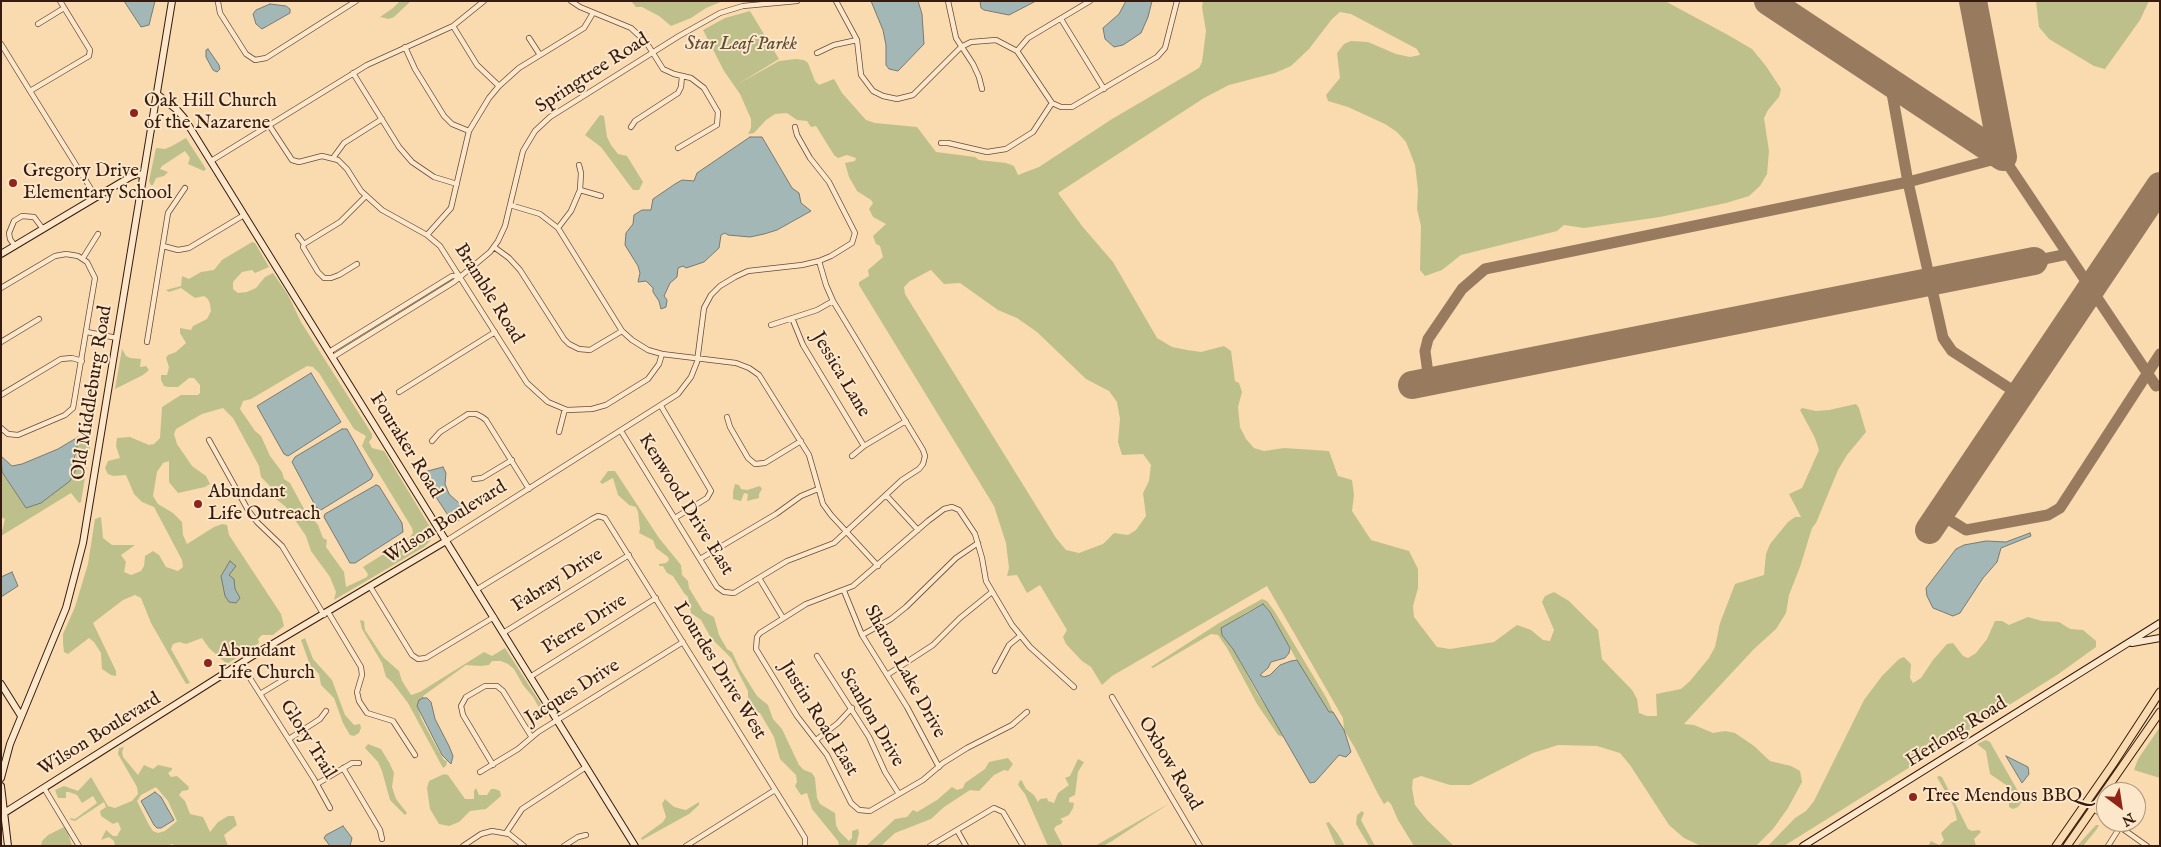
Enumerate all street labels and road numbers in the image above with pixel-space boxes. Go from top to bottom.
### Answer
street label: Springtree Road [532,29,654,119]
street label: Bramble Road [448,240,528,348]
street label: Old Middleburg Road [68,304,118,482]
street label: Jessica Lane [806,328,874,422]
street label: Fouraker Road [364,389,446,503]
street label: Kenwood Drive East [632,430,738,580]
street label: Wilson Boulevard [381,476,511,570]
street label: Fabray Drive [508,544,608,618]
street label: Pierre Drive [538,590,632,660]
street label: Lourdes Drive West [668,598,770,744]
street label: Sharon Lake Drive [858,602,950,742]
street label: Jacques Drive [522,655,624,731]
street label: Justin Road East [774,657,862,781]
street label: Scanlon Drive [834,665,908,771]
street label: Wilson Boulevard [35,688,165,782]
street label: Herlong Road [1902,693,2012,773]
street label: Glory Trail [274,696,340,784]
street label: Oxbow Road [1132,713,1206,815]

